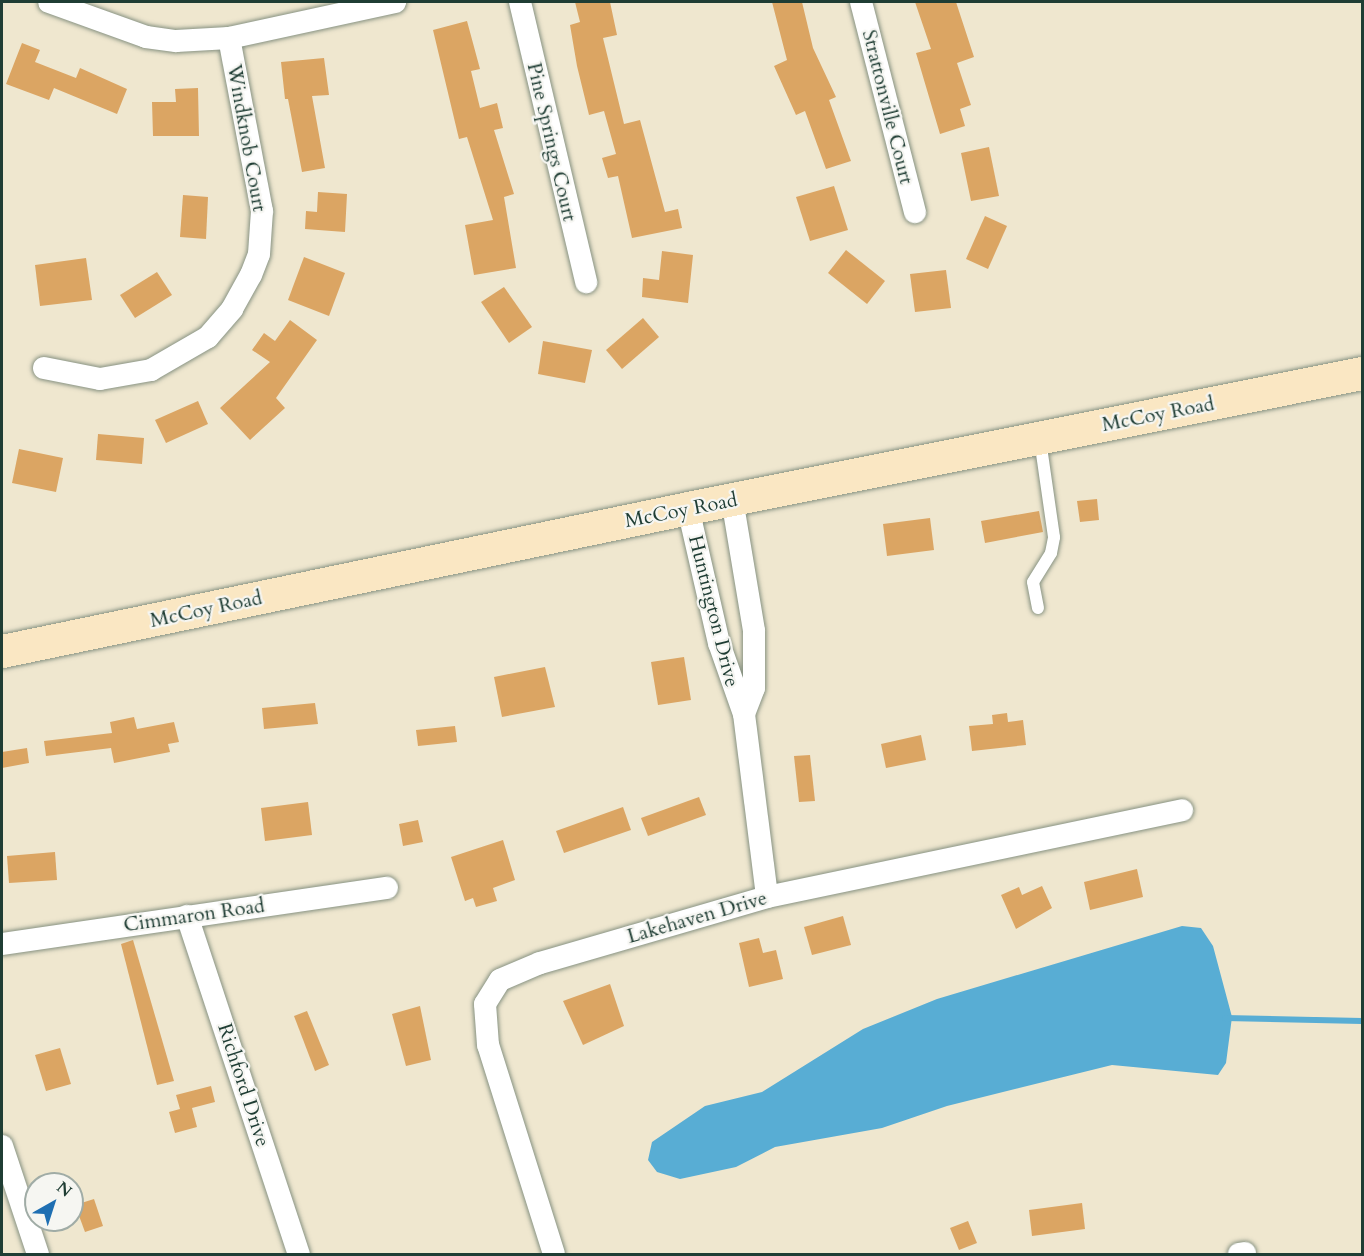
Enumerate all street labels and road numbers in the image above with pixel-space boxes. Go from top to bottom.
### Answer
street label: Strattonville Court [857,27,919,187]
street label: Pine Springs Court [522,60,582,224]
street label: Windknob Court [222,62,272,214]
street label: McCoy Road [1100,391,1216,437]
street label: McCoy Road [623,487,739,533]
street label: Huntington Drive [684,533,744,689]
street label: McCoy Road [148,585,264,633]
street label: Lakehaven Drive [624,886,770,948]
street label: Cimmaron Road [122,893,266,937]
street label: Richford Drive [213,1020,275,1150]

